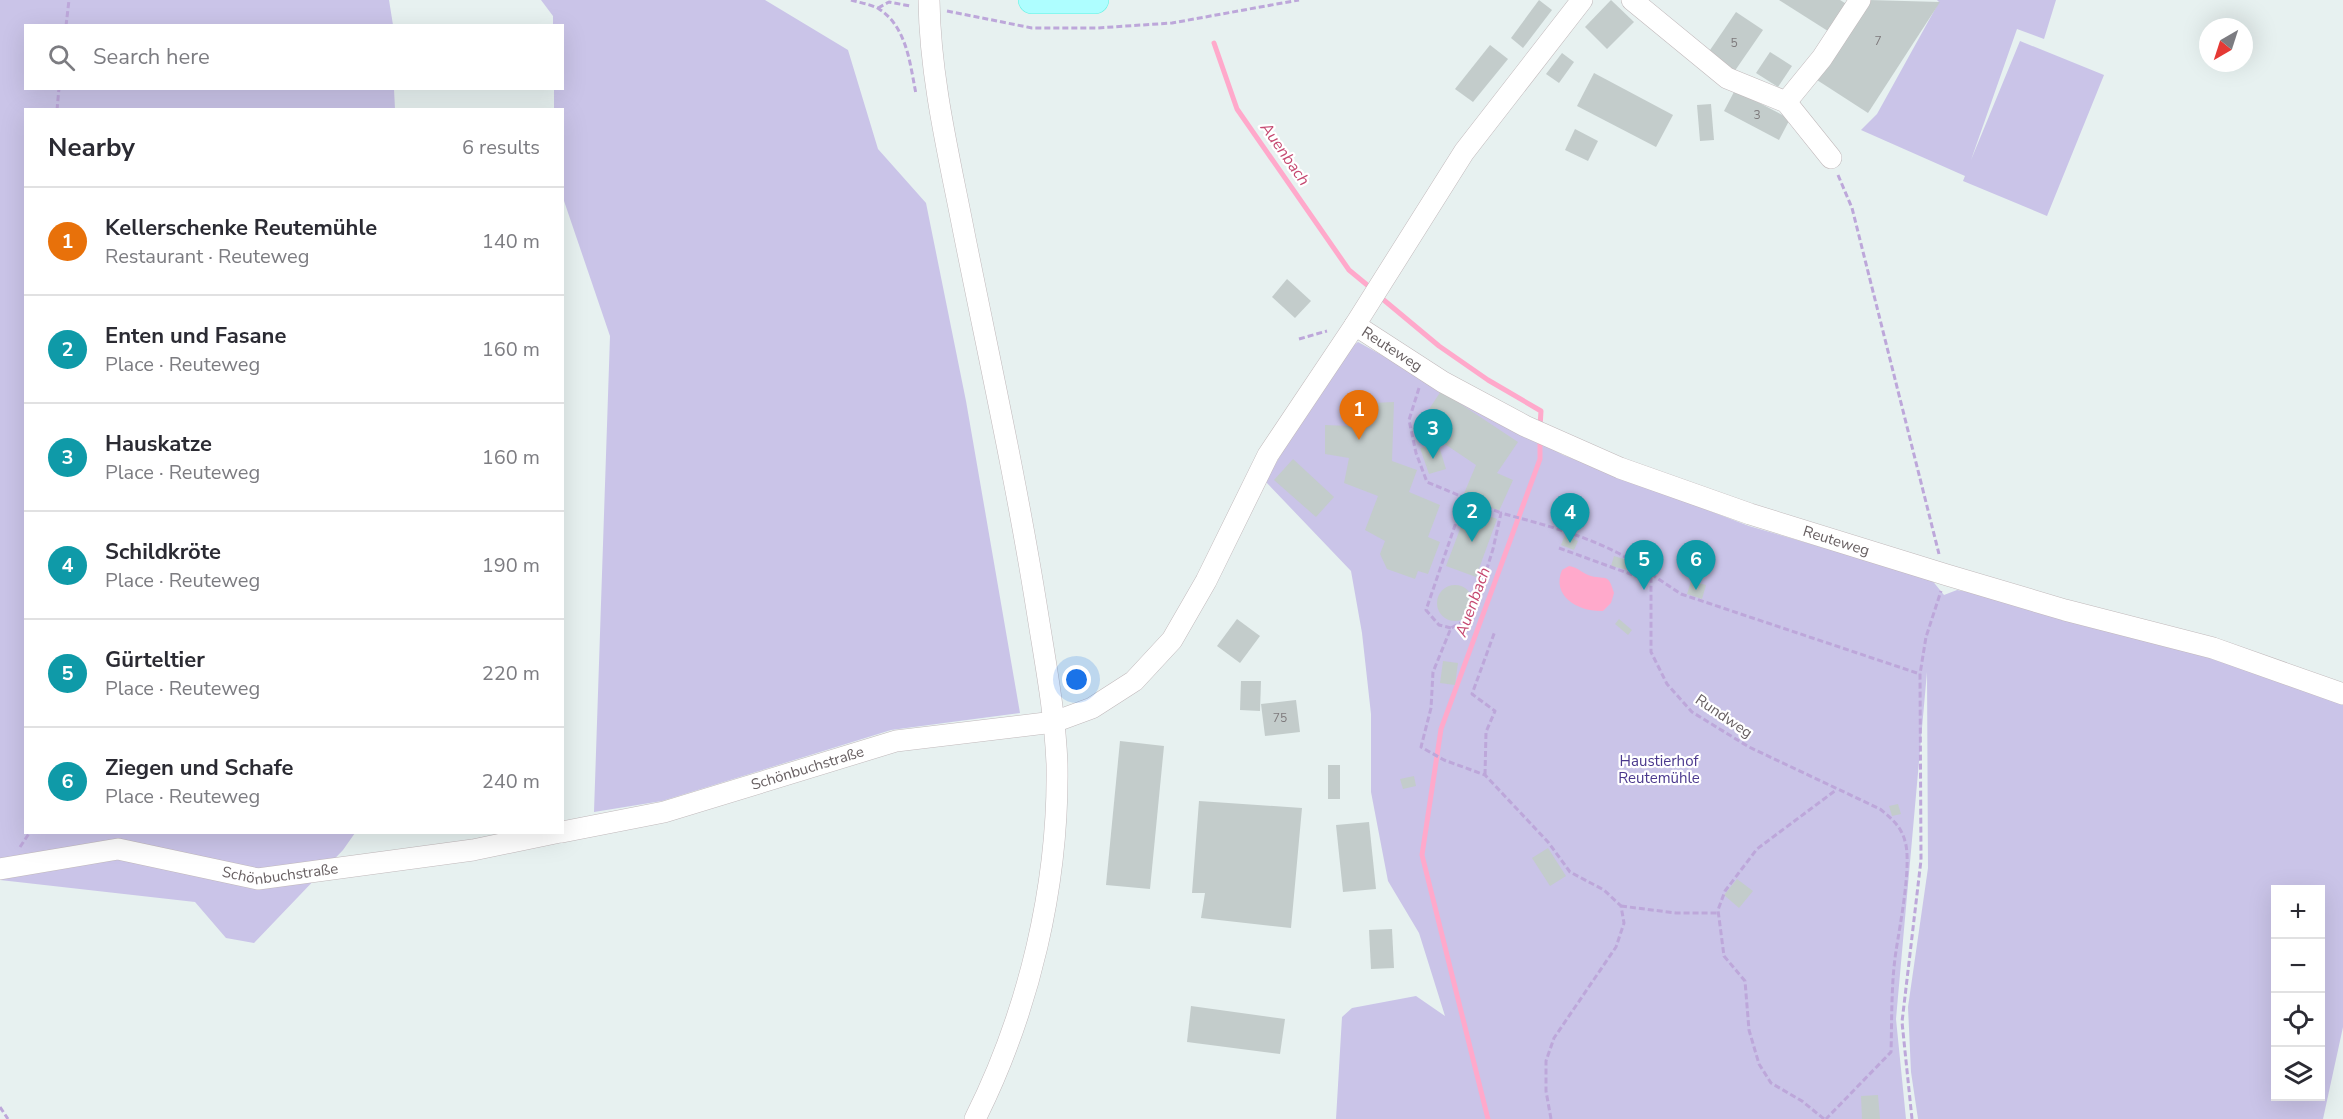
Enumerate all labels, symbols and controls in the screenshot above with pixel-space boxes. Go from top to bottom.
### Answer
north arrow [2199,18,2253,72]
search box [24,24,564,90]
house number: 7 [1874,33,1882,49]
house number: 5 [1730,35,1738,51]
icon: search [45,41,78,74]
text: Search here [93,42,210,72]
house number: 3 [1753,107,1761,123]
water label: Auenbach [1255,117,1315,190]
text: Nearby [48,130,135,165]
text: 6 results [462,134,540,161]
text: Kellerschenke Reutemühle [105,213,377,243]
text: 1 [62,228,74,255]
text: 140 m [482,228,540,255]
text: Restaurant · Reuteweg [105,243,309,270]
text: Enten und Fasane [105,321,286,351]
street label: Reuteweg [1358,322,1426,376]
text: 2 [62,336,74,363]
text: 160 m [482,336,540,363]
text: Place · Reuteweg [105,351,260,378]
pin: 1 [1340,390,1378,440]
pin: 3 [1414,410,1452,459]
text: Hauskatze [105,429,212,459]
text: 3 [62,444,74,471]
text: 160 m [482,444,540,471]
text: Place · Reuteweg [105,459,260,486]
pin: 2 [1452,492,1492,542]
pin: 4 [1550,494,1590,543]
street label: Reuteweg [1801,521,1872,560]
text: Schildkröte [105,537,221,567]
pin: 5 [1624,540,1664,590]
pin: 6 [1676,540,1716,590]
text: 4 [62,552,74,579]
text: 190 m [482,552,540,579]
water label: Auenbach [1450,564,1496,641]
text: Place · Reuteweg [105,567,260,594]
text: Gürteltier [105,645,205,675]
text: 5 [62,660,74,687]
text: 220 m [482,660,540,687]
your location [1062,665,1091,694]
text: Place · Reuteweg [105,675,260,702]
street label: Rundweg [1691,690,1757,742]
house number: 75 [1273,710,1287,726]
street label: Schönbuchstraße [749,741,866,795]
park label: Haustierhof Reutemühle [1618,751,1700,788]
text: Ziegen und Schafe [105,753,293,783]
text: 6 [62,768,74,795]
text: 240 m [482,768,540,795]
text: Place · Reuteweg [105,783,260,810]
street label: Schönbuchstraße [220,858,339,889]
map controls [2271,885,2325,1101]
button: + [2271,885,2325,939]
button: − [2271,939,2325,993]
button: locate [2271,993,2325,1047]
button: layers [2271,1047,2325,1101]

